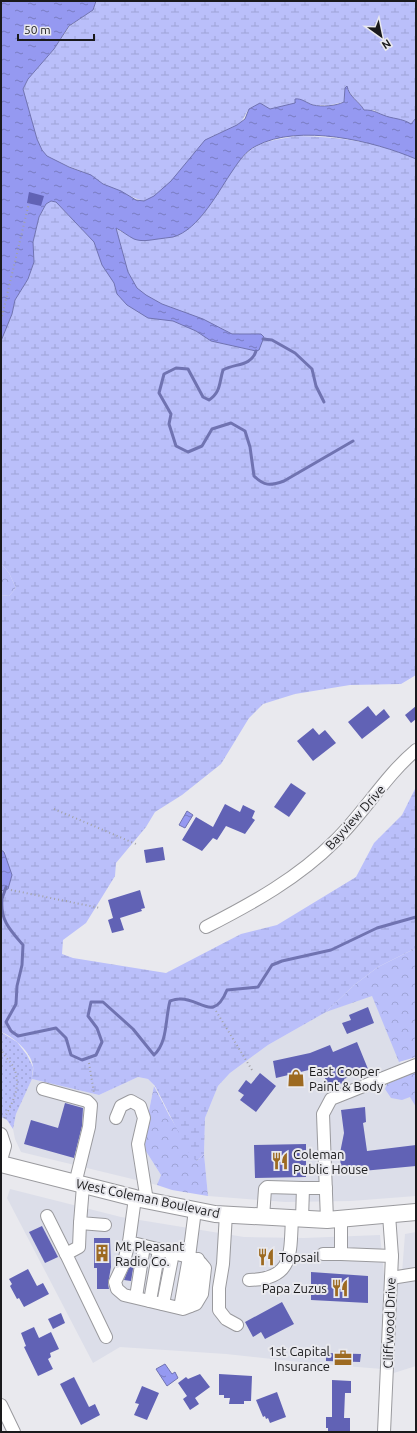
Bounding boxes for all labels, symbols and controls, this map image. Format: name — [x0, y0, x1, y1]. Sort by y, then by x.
scale bar — [18, 16, 94, 42]
north arrow — [361, 16, 401, 56]
text: 50 m — [24, 23, 51, 36]
text: N — [380, 37, 393, 52]
street label: Bayview Drive — [322, 782, 388, 852]
place label: East Cooper Paint & Body — [309, 1064, 383, 1093]
shop icon: East Cooper Paint & Body — [286, 1068, 306, 1088]
place label: Coleman Public House — [293, 1147, 368, 1176]
restaurant icon: Coleman Public House — [270, 1151, 290, 1171]
street label: West Coleman Boulevard — [75, 1176, 221, 1220]
place label: Mt Pleasant Radio Co. — [115, 1239, 184, 1268]
building icon: Mt Pleasant Radio Co. — [92, 1243, 112, 1263]
restaurant icon: Topsail — [256, 1247, 276, 1267]
place label: Topsail — [279, 1250, 320, 1264]
street label: Cliffwood Drive — [380, 1277, 398, 1369]
restaurant icon: Papa Zuzus — [330, 1278, 350, 1298]
place label: Papa Zuzus — [262, 1281, 327, 1295]
place label: 1st Capital Insurance — [268, 1344, 331, 1373]
office icon: 1st Capital Insurance — [333, 1348, 353, 1368]

